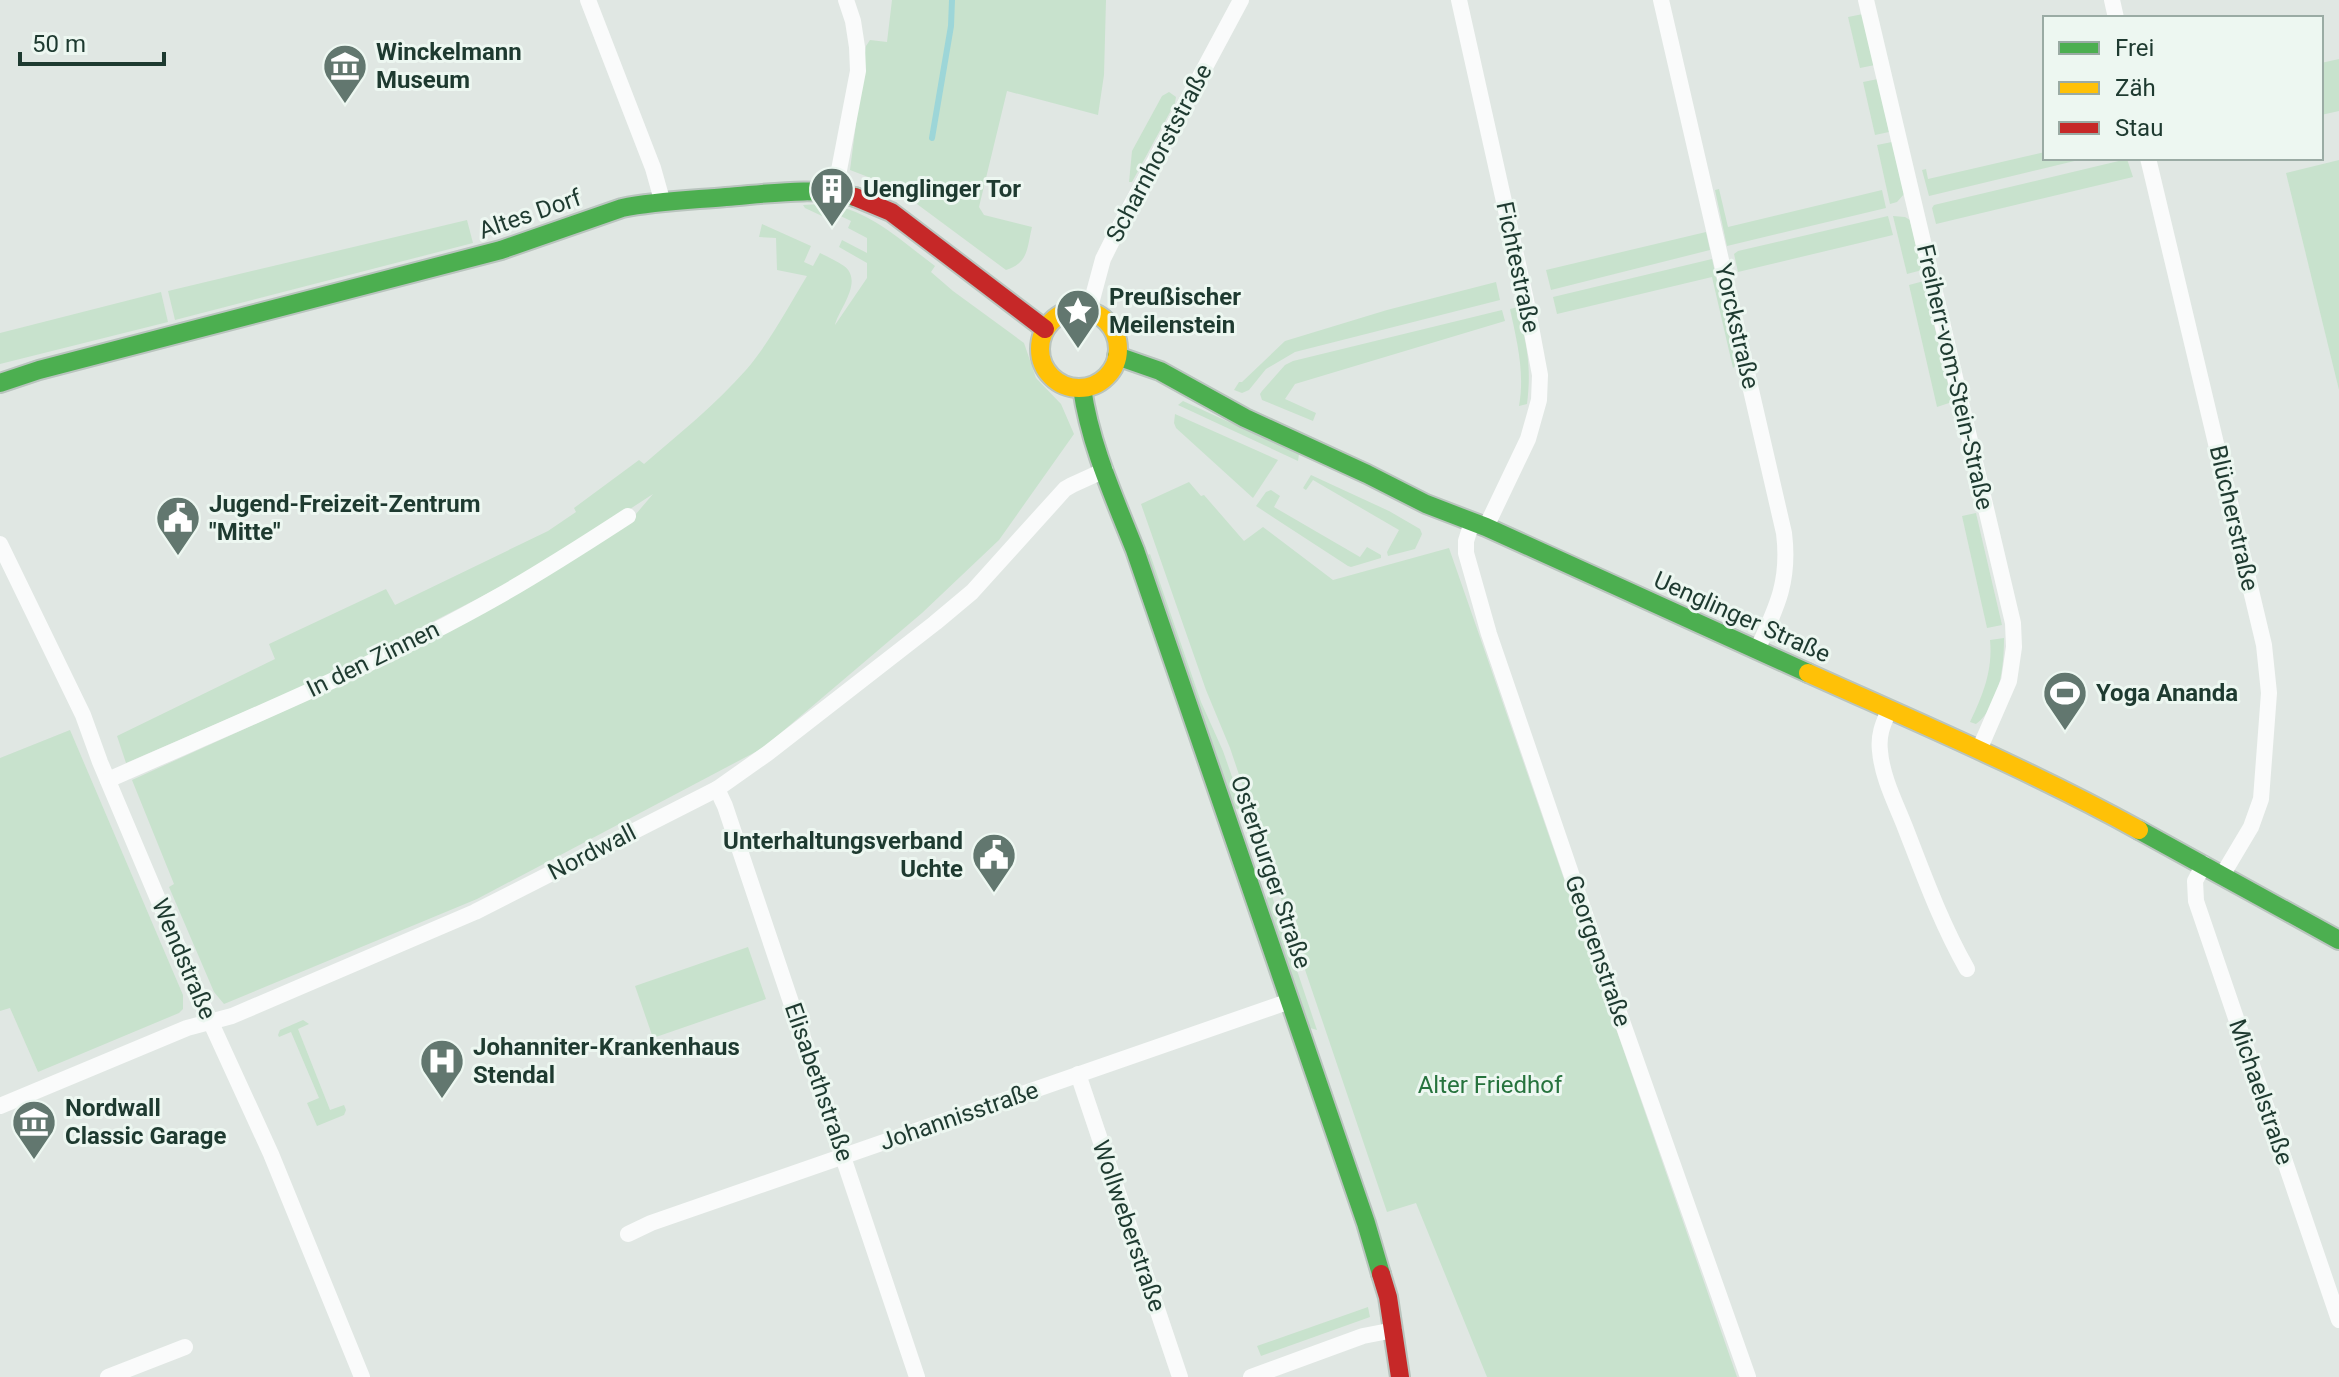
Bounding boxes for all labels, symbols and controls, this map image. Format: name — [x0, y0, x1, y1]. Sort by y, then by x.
scale bar — [20, 16, 164, 66]
legend — [2043, 16, 2323, 160]
text: 50 m — [32, 30, 86, 58]
text: Frei — [2115, 34, 2154, 62]
place label: Winckelmann Museum — [376, 38, 522, 94]
museum icon: Winckelmann Museum — [321, 42, 369, 105]
street label: Scharnhorststraße — [1100, 59, 1218, 247]
text: Zäh — [2115, 74, 2156, 102]
text: Stau — [2115, 114, 2163, 142]
building icon: Uenglinger Tor — [808, 165, 856, 228]
place label: Uenglinger Tor — [863, 175, 1021, 203]
street label: Altes Dorf — [475, 183, 586, 245]
street label: Fichtestraße — [1490, 199, 1546, 335]
street label: Freiherr-vom-Stein-Straße — [1911, 242, 1999, 512]
street label: Yorckstraße — [1709, 261, 1765, 391]
place label: Preußischer Meilenstein — [1109, 283, 1241, 339]
place icon: Preußischer Meilenstein — [1054, 287, 1102, 350]
street label: Blücherstraße — [2204, 442, 2264, 594]
place label: Jugend-Freizeit-Zentrum "Mitte" — [209, 490, 480, 546]
public building icon: Jugend-Freizeit-Zentrum "Mitte" — [154, 494, 202, 557]
street label: Uenglinger Straße — [1649, 566, 1835, 668]
street label: In den Zinnen — [302, 615, 444, 703]
sports icon: Yoga Ananda — [2041, 669, 2089, 732]
place label: Yoga Ananda — [2096, 679, 2238, 707]
street label: Osterburger Straße — [1225, 772, 1317, 972]
street label: Nordwall — [543, 818, 641, 886]
place label: Unterhaltungsverband Uchte — [723, 827, 963, 883]
public building icon: Unterhaltungsverband Uchte — [970, 831, 1018, 894]
street label: Georgenstraße — [1559, 872, 1637, 1030]
street label: Wendstraße — [146, 894, 222, 1024]
street label: Elisabethstraße — [779, 999, 859, 1165]
street label: Michaelstraße — [2223, 1016, 2299, 1168]
place label: Johanniter-Krankenhaus Stendal — [473, 1033, 740, 1089]
hospital icon: Johanniter-Krankenhaus Stendal — [418, 1037, 466, 1100]
park label: Alter Friedhof — [1418, 1071, 1563, 1099]
street label: Johannisstraße — [876, 1076, 1042, 1156]
place label: Nordwall Classic Garage — [65, 1094, 227, 1150]
museum icon: Nordwall Classic Garage — [10, 1098, 58, 1161]
street label: Wollweberstraße — [1087, 1137, 1171, 1315]

